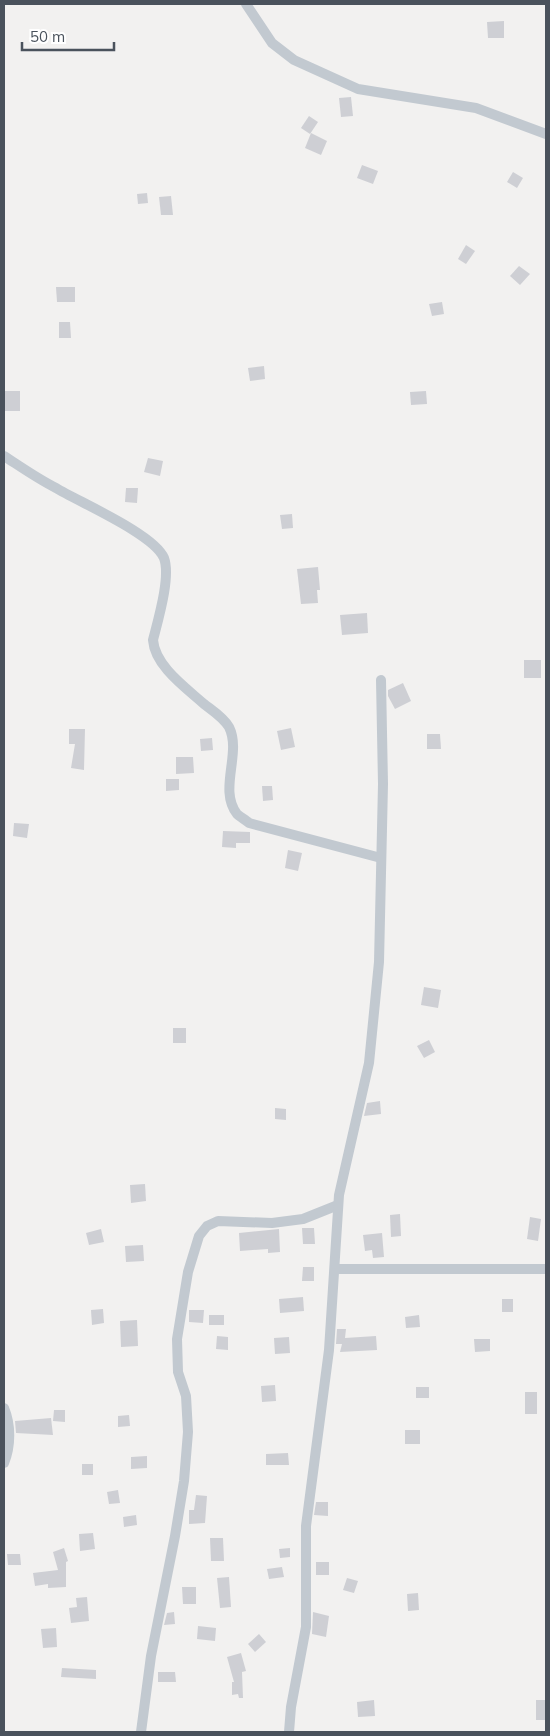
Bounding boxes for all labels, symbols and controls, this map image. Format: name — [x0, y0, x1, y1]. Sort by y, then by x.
scale bar — [22, 20, 115, 52]
text: 50 m — [30, 27, 65, 46]

